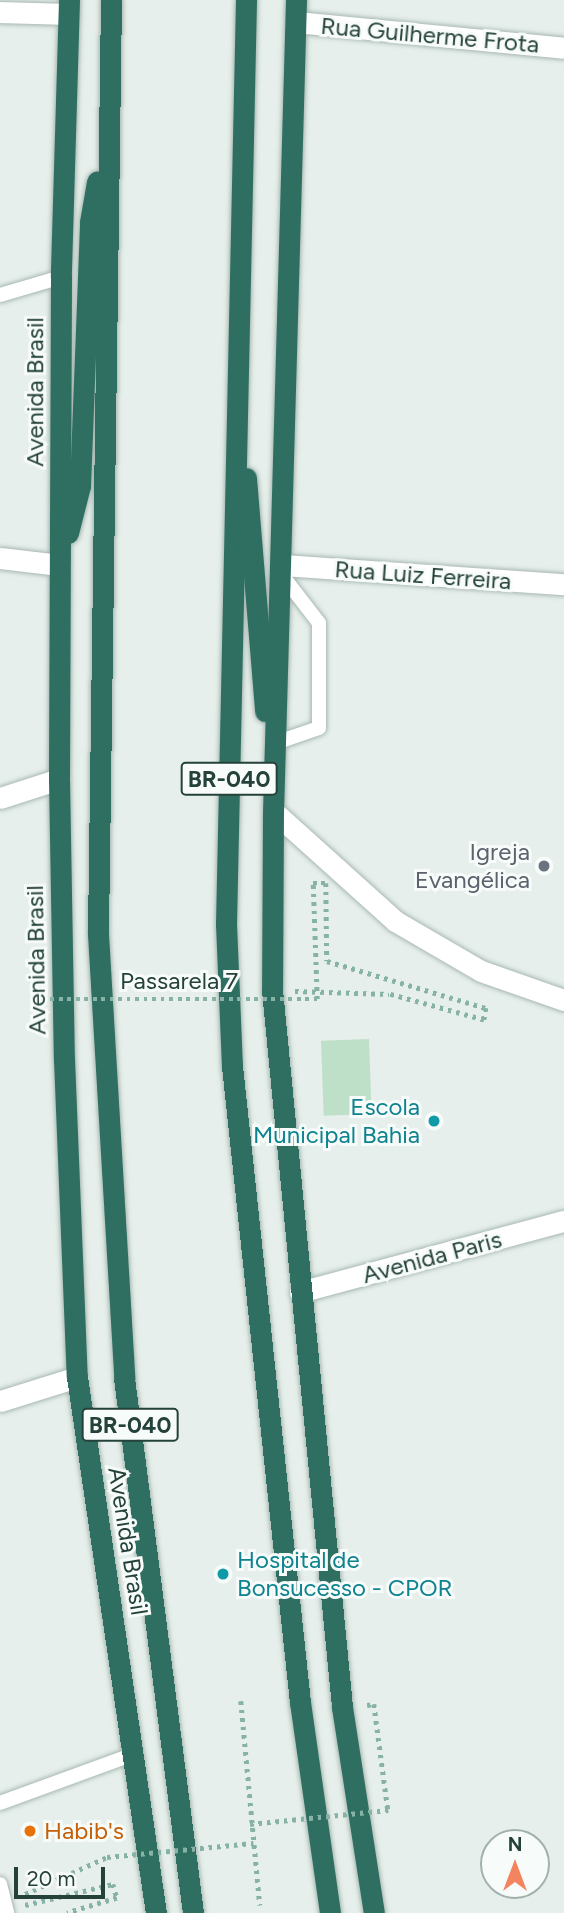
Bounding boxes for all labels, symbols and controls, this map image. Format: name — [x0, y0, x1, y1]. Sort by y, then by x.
street label: Rua Guilherme Frota — [320, 11, 540, 59]
street label: Avenida Brasil — [21, 317, 49, 467]
street label: Rua Luiz Ferreira — [334, 554, 512, 596]
road number: BR-040 — [180, 760, 278, 799]
place label: Igreja Evangélica — [415, 838, 530, 894]
marker: Igreja Evangélica — [536, 858, 552, 874]
street label: Avenida Brasil — [20, 885, 52, 1035]
street label: Passarela 7 — [120, 967, 238, 995]
place label: Escola Municipal Bahia — [253, 1093, 420, 1149]
marker: Escola Municipal Bahia — [426, 1113, 442, 1129]
street label: Avenida Paris — [359, 1225, 505, 1289]
road number: BR-040 — [81, 1406, 179, 1444]
street label: Avenida Brasil — [102, 1465, 154, 1617]
place label: Hospital de Bonsucesso - CPOR — [237, 1546, 453, 1602]
marker: Hospital de Bonsucesso - CPOR — [215, 1566, 231, 1582]
place label: Habib's — [44, 1817, 124, 1845]
marker: Habib's — [22, 1823, 38, 1839]
north arrow — [480, 1829, 550, 1899]
text: N — [508, 1833, 522, 1856]
scale bar — [18, 1854, 108, 1898]
text: 20 m — [27, 1866, 75, 1891]

